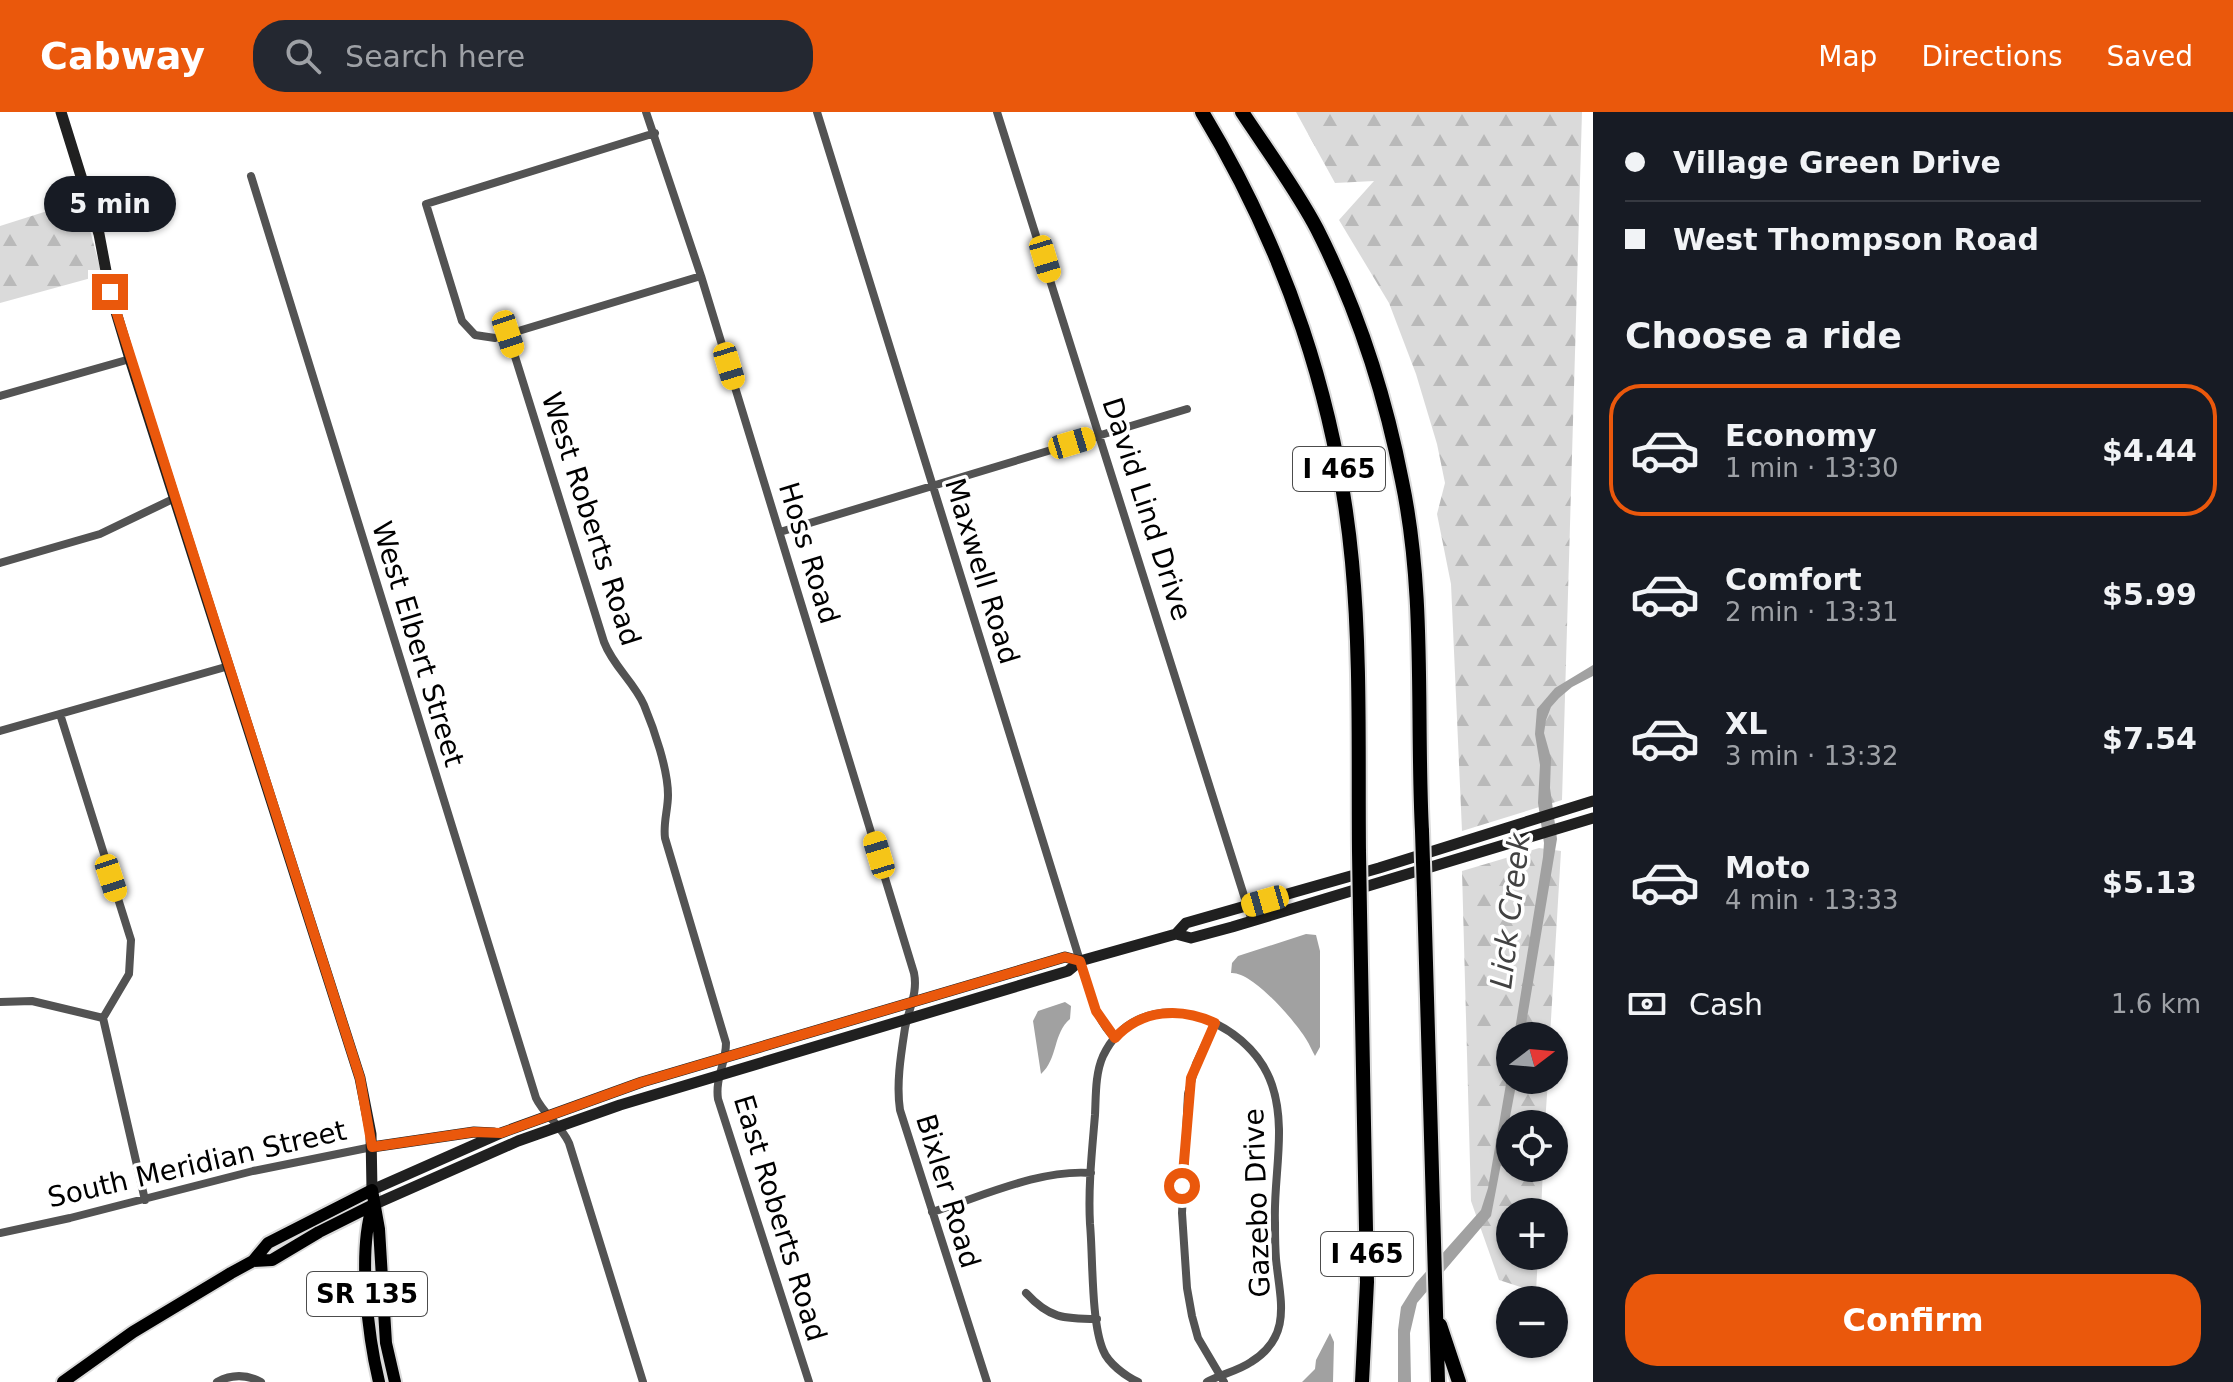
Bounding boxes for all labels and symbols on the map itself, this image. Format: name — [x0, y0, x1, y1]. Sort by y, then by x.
callout: 5 min — [44, 176, 176, 232]
car — [1027, 233, 1063, 285]
route end — [92, 274, 128, 310]
car — [489, 307, 527, 361]
car — [711, 340, 747, 392]
street label: West Roberts Road — [534, 388, 648, 650]
street label: David Lind Drive — [1095, 393, 1199, 625]
car — [1046, 425, 1098, 461]
road number: I 465 — [1293, 447, 1385, 491]
street label: Maxwell Road — [938, 474, 1026, 668]
street label: Hoss Road — [772, 478, 846, 628]
street label: West Elbert Street — [365, 517, 471, 771]
car — [861, 829, 897, 881]
water label: Lick Creek — [1483, 830, 1537, 991]
car — [92, 851, 130, 905]
car — [1239, 883, 1291, 919]
north arrow — [1496, 1022, 1568, 1094]
street label: East Roberts Road — [727, 1091, 833, 1345]
street label: Gazebo Drive — [1237, 1108, 1277, 1298]
street label: Bixler Road — [909, 1110, 987, 1272]
street label: South Meridian Street — [45, 1114, 350, 1214]
route start — [1164, 1168, 1200, 1204]
road number: I 465 — [1321, 1232, 1413, 1276]
road number: SR 135 — [307, 1272, 427, 1316]

